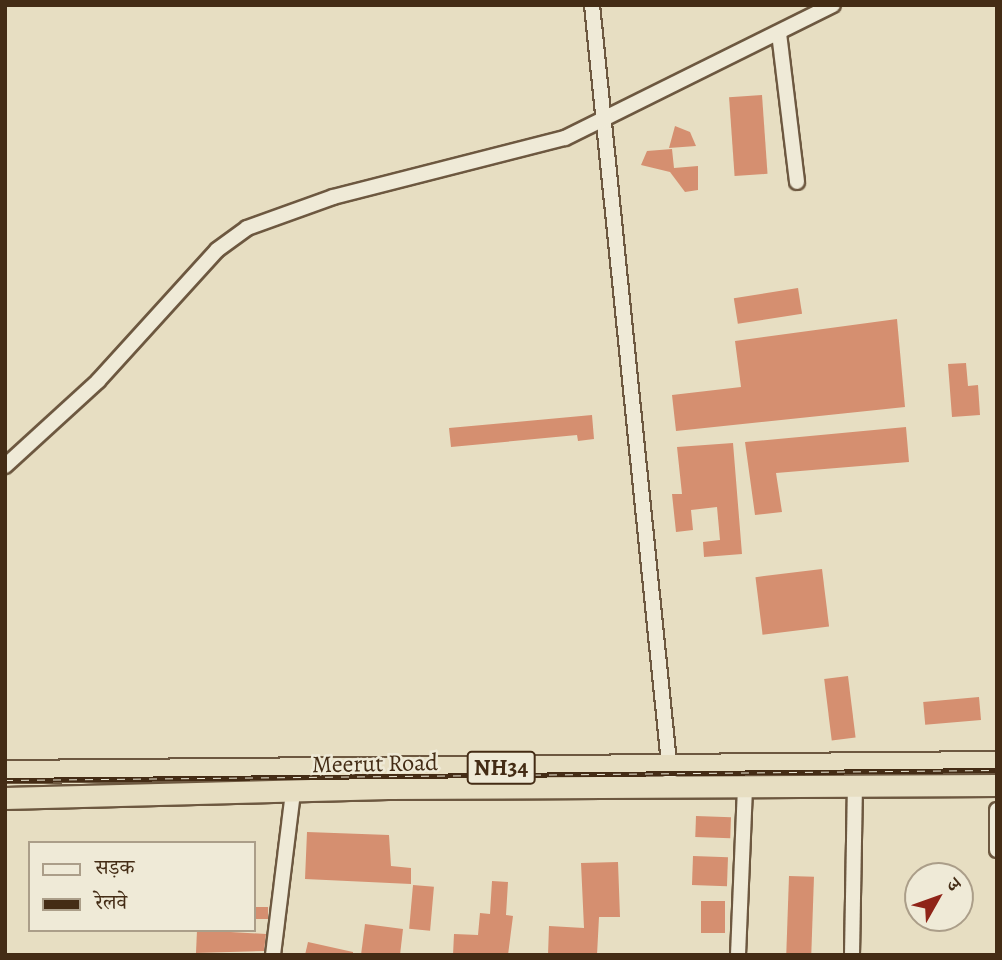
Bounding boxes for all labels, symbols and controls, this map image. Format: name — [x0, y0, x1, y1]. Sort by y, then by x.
road number: NH34 — [466, 748, 536, 788]
street label: Meerut Road — [312, 749, 438, 779]
legend — [28, 841, 256, 932]
text: सड़क — [95, 853, 134, 881]
north arrow — [904, 862, 974, 932]
text: उ — [940, 873, 967, 897]
text: रेलवे — [95, 888, 127, 916]

